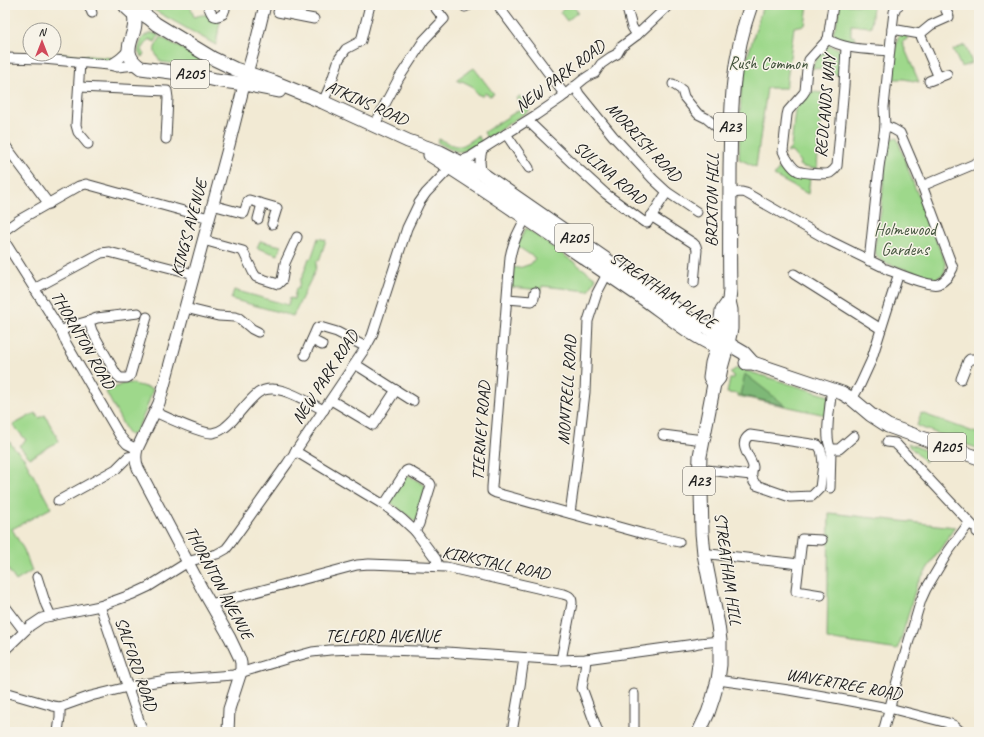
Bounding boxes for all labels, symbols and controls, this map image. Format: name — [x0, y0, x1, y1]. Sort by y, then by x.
north arrow — [22, 22, 62, 62]
text: N — [39, 25, 48, 39]
street label: NEW PARK ROAD — [511, 34, 611, 117]
street label: REDLANDS WAY — [810, 51, 840, 158]
park label: Rush Common — [728, 53, 808, 74]
road number: A205 — [171, 60, 209, 88]
street label: ATKINS ROAD — [323, 76, 413, 131]
street label: MORRISH ROAD — [602, 98, 688, 188]
road number: A23 — [714, 113, 746, 141]
street label: SULINA ROAD — [569, 137, 651, 210]
street label: BRIXTON HILL — [701, 152, 723, 247]
street label: KING'S AVENUE — [166, 175, 213, 279]
park label: Holmewood Gardens — [874, 219, 938, 260]
road number: A205 — [555, 224, 593, 252]
street label: STREATHAM PLACE — [606, 247, 722, 335]
street label: THORNTON ROAD — [46, 287, 120, 394]
street label: NEW PARK ROAD — [287, 324, 364, 428]
street label: MONTRELL ROAD — [553, 334, 581, 445]
street label: TIERNEY ROAD — [467, 379, 495, 481]
road number: A205 — [928, 433, 966, 461]
road number: A23 — [683, 467, 715, 495]
street label: STREATHAM HILL — [710, 511, 746, 627]
street label: THORNTON AVENUE — [180, 523, 259, 646]
street label: KIRKSTALL ROAD — [440, 541, 554, 585]
street label: SALFORD ROAD — [110, 615, 162, 716]
street label: TELFORD AVENUE — [326, 626, 443, 647]
street label: WAVERTREE ROAD — [785, 663, 906, 705]

